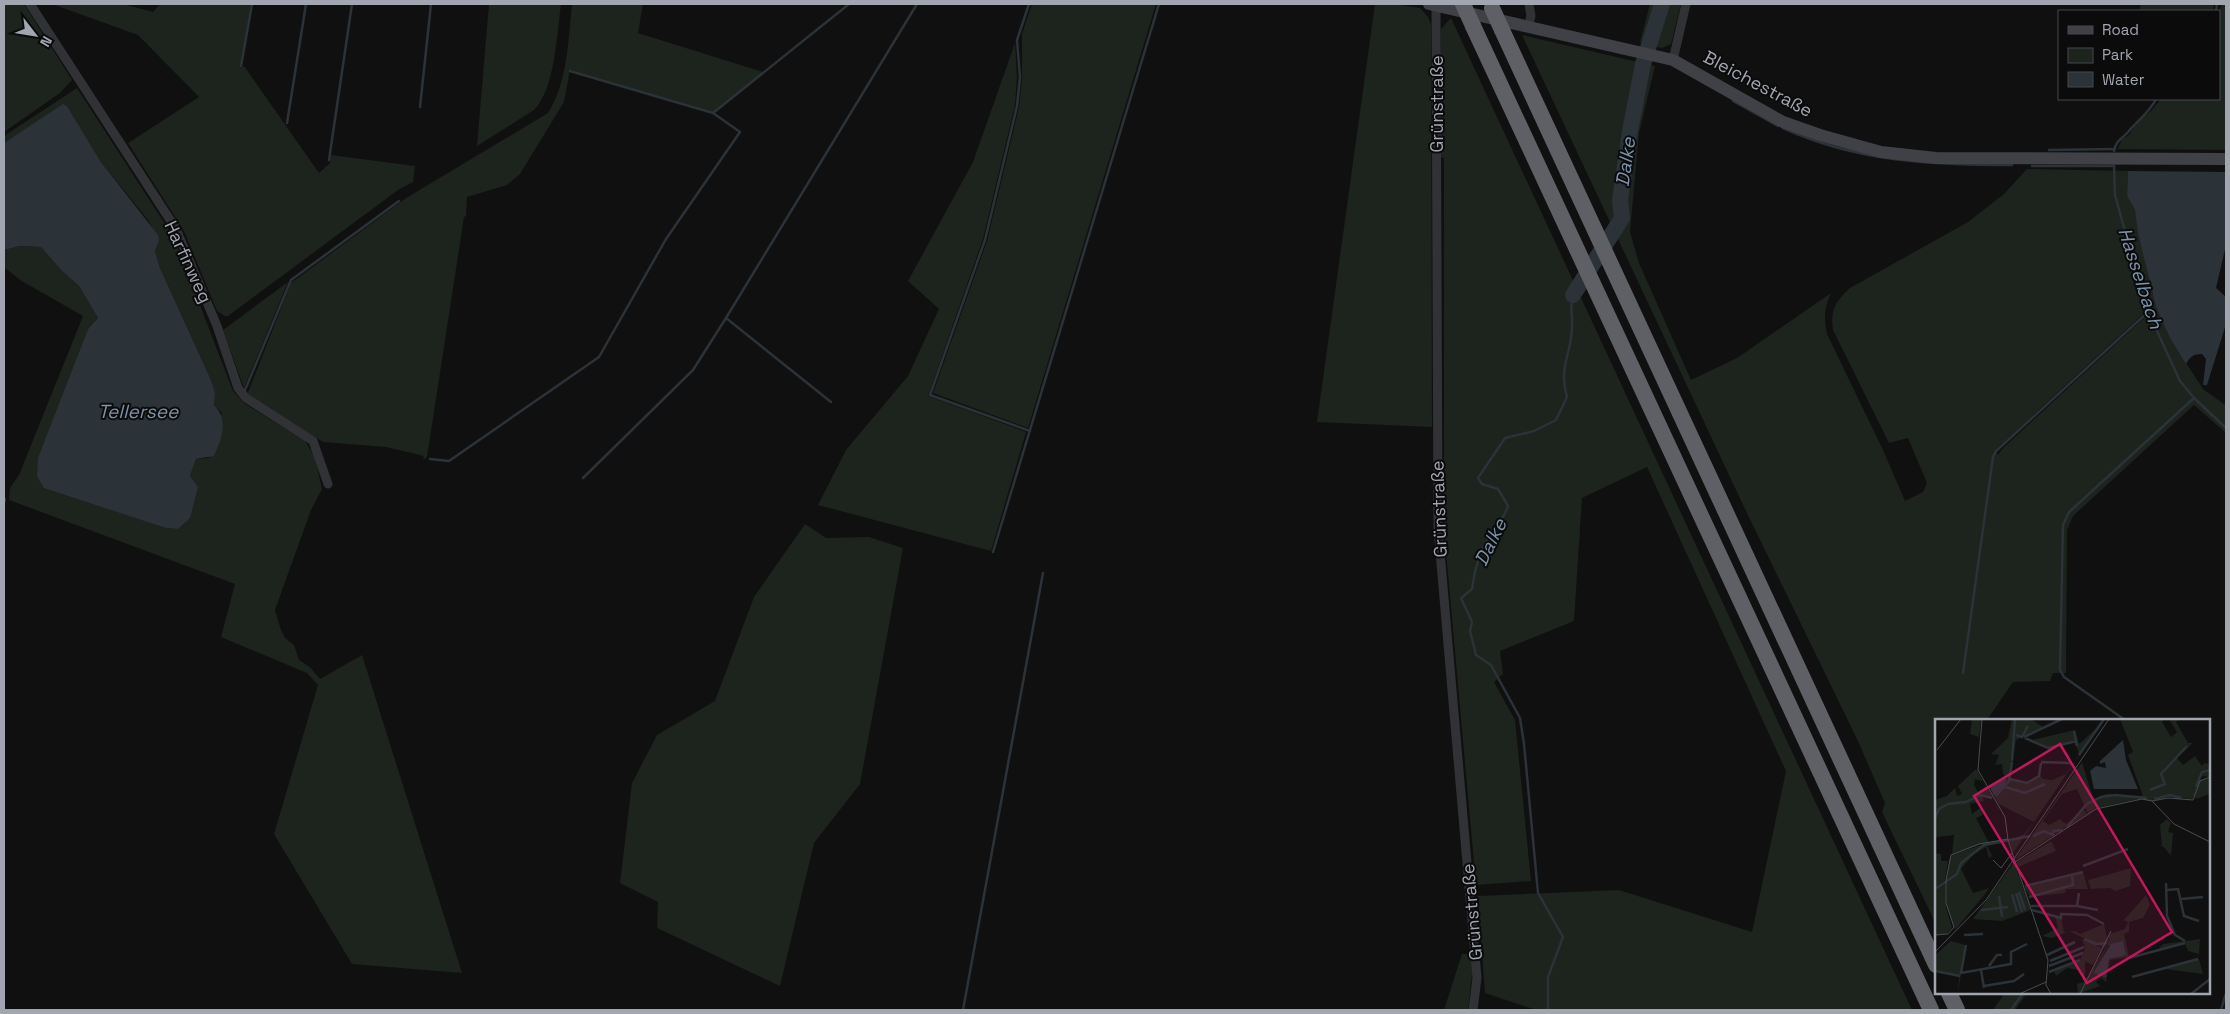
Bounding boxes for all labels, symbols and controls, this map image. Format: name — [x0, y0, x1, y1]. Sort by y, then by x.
north arrow — [10, 10, 60, 60]
legend — [2058, 10, 2220, 100]
text: Road — [2102, 20, 2139, 39]
text: N — [36, 33, 56, 50]
street label: Bleichestraße — [1700, 45, 1817, 122]
text: Park — [2102, 45, 2133, 64]
street label: Grünstraße — [1425, 55, 1448, 153]
text: Water — [2102, 70, 2145, 89]
water label: Dalke — [1610, 135, 1641, 188]
street label: Harfinweg — [159, 217, 218, 307]
water label: Hasselbach — [2112, 224, 2169, 332]
water label: Tellersee — [98, 399, 179, 424]
street label: Grünstraße — [1425, 460, 1452, 558]
water label: Dalke — [1468, 514, 1513, 570]
inset map — [1935, 719, 2210, 994]
street label: Grünstraße — [1456, 863, 1487, 961]

